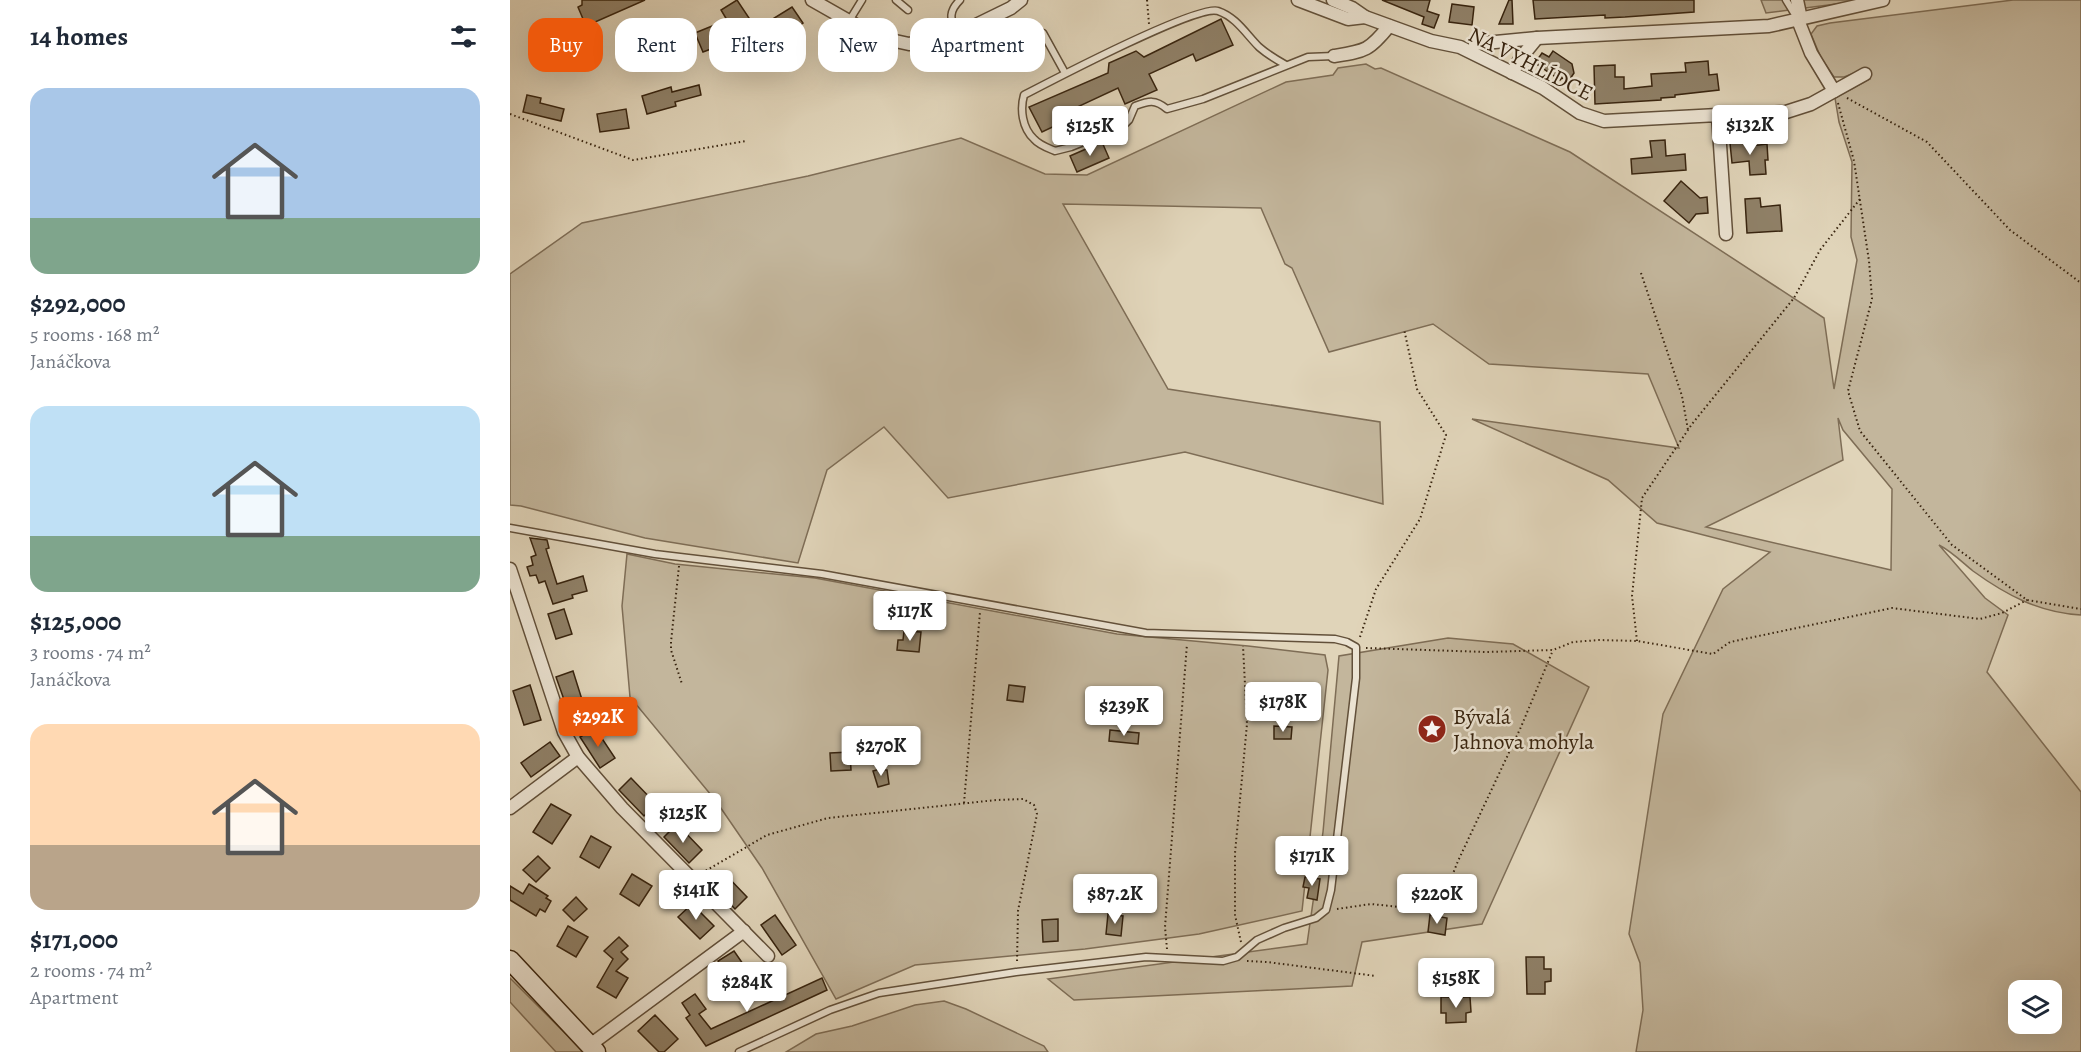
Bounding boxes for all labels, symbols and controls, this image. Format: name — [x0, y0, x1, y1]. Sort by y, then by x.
chip: Buy — [528, 18, 603, 72]
chip: Rent — [615, 18, 697, 72]
chip: Filters — [709, 18, 806, 72]
chip: New — [818, 18, 898, 72]
chip: Apartment — [910, 18, 1045, 72]
text: 14 homes — [30, 19, 128, 54]
icon: filters — [447, 20, 480, 53]
street label: NA VYHLÍDCE — [1463, 20, 1598, 108]
pin: $132K — [1708, 105, 1792, 156]
pin: $125K — [1048, 106, 1132, 157]
text: $132K — [1726, 111, 1774, 138]
text: $125K — [1066, 112, 1114, 139]
icon: home — [201, 127, 309, 235]
text: $292,000 — [30, 286, 126, 321]
text: 5 rooms · 168 m² — [30, 321, 159, 348]
text: Janáčkova — [30, 348, 111, 375]
icon: home — [201, 445, 309, 553]
pin: $117K — [868, 591, 952, 642]
text: $117K — [887, 597, 933, 624]
text: $125,000 — [30, 604, 121, 639]
text: 3 rooms · 74 m² — [30, 639, 151, 666]
text: Janáčkova — [30, 666, 111, 693]
pin: $178K — [1241, 682, 1325, 733]
pin: $239K — [1082, 686, 1166, 737]
text: $178K — [1259, 688, 1307, 715]
text: $239K — [1099, 692, 1149, 719]
pin: $292K — [556, 697, 640, 748]
place label: Bývalá Jahnova mohyla — [1453, 702, 1595, 757]
text: $292K — [572, 703, 624, 730]
place icon: Bývalá Jahnova mohyla — [1416, 713, 1448, 745]
pin: $270K — [839, 726, 923, 777]
text: $270K — [856, 732, 906, 759]
icon: home — [201, 763, 309, 871]
pin: $125K — [641, 793, 725, 844]
text: $125K — [659, 799, 707, 826]
pin: $171K — [1270, 836, 1354, 887]
text: $171K — [1289, 842, 1335, 869]
pin: $141K — [654, 870, 738, 921]
pin: $87.2K — [1066, 874, 1164, 925]
pin: $220K — [1395, 874, 1479, 925]
text: $141K — [673, 876, 719, 903]
text: $87.2K — [1087, 880, 1143, 907]
text: $220K — [1411, 880, 1463, 907]
text: $171,000 — [30, 922, 118, 957]
text: 2 rooms · 74 m² — [30, 957, 152, 984]
pin: $158K — [1414, 958, 1498, 1009]
pin: $284K — [705, 962, 789, 1013]
text: $158K — [1432, 964, 1480, 991]
text: $284K — [721, 968, 773, 995]
map controls — [2008, 980, 2062, 1034]
button: layers — [2008, 980, 2062, 1034]
text: Apartment — [30, 984, 119, 1011]

